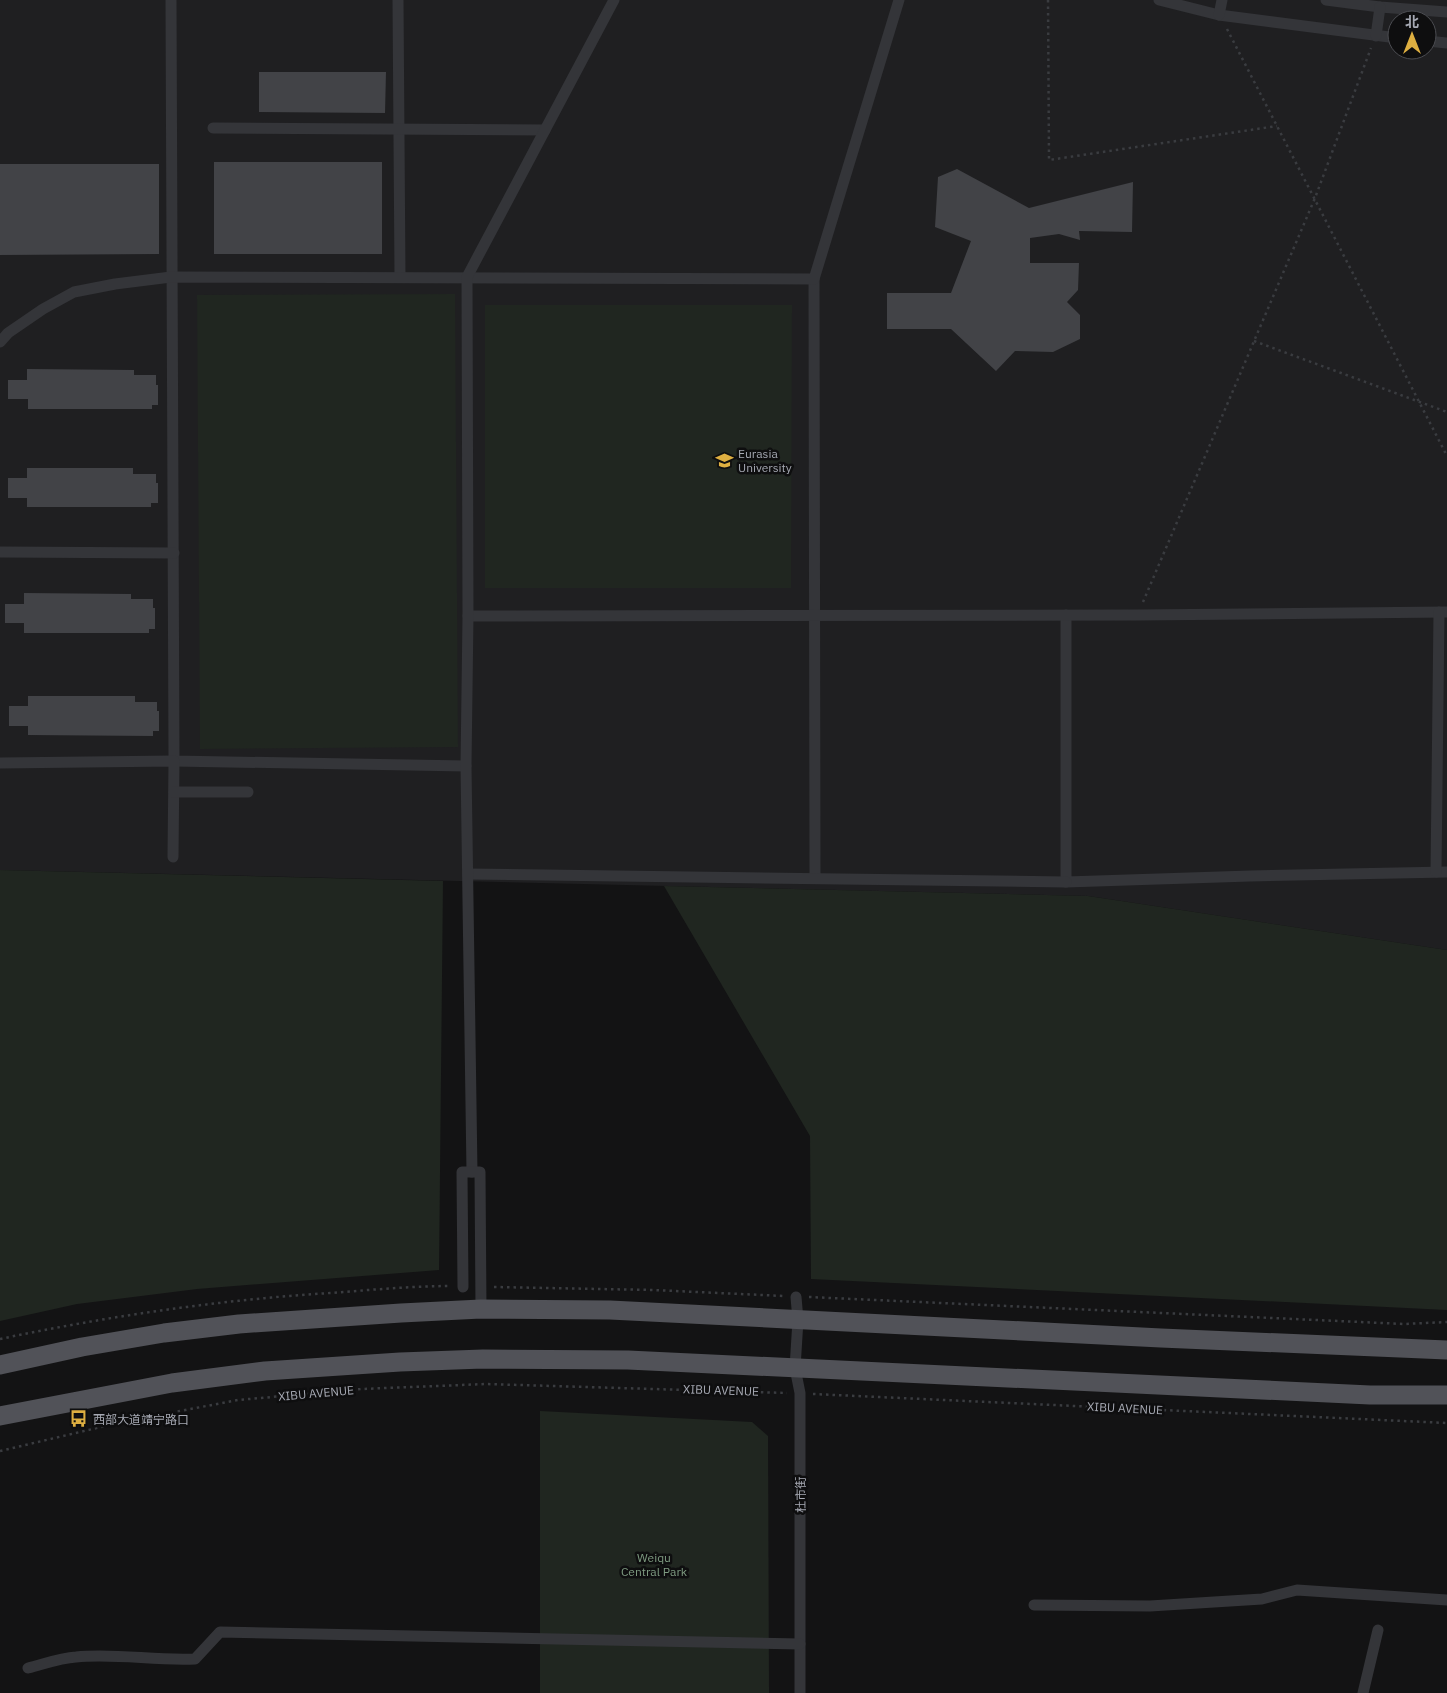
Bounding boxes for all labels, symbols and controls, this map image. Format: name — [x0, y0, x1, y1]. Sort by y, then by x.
north arrow — [1387, 10, 1437, 60]
text: 北 — [1405, 13, 1419, 31]
place label: Eurasia University — [738, 446, 792, 475]
school or university icon: Eurasia University — [714, 450, 734, 470]
street label: XIBU AVENUE — [683, 1381, 759, 1399]
street label: XIBU AVENUE — [277, 1382, 355, 1404]
street label: XIBU AVENUE — [1087, 1399, 1163, 1417]
bus stop icon: 西部大道靖宁路口 — [69, 1409, 89, 1429]
place label: 西部大道靖宁路口 — [93, 1412, 189, 1427]
street label: 杜市街 — [793, 1477, 808, 1513]
park label: Weiqu Central Park — [621, 1550, 688, 1579]

